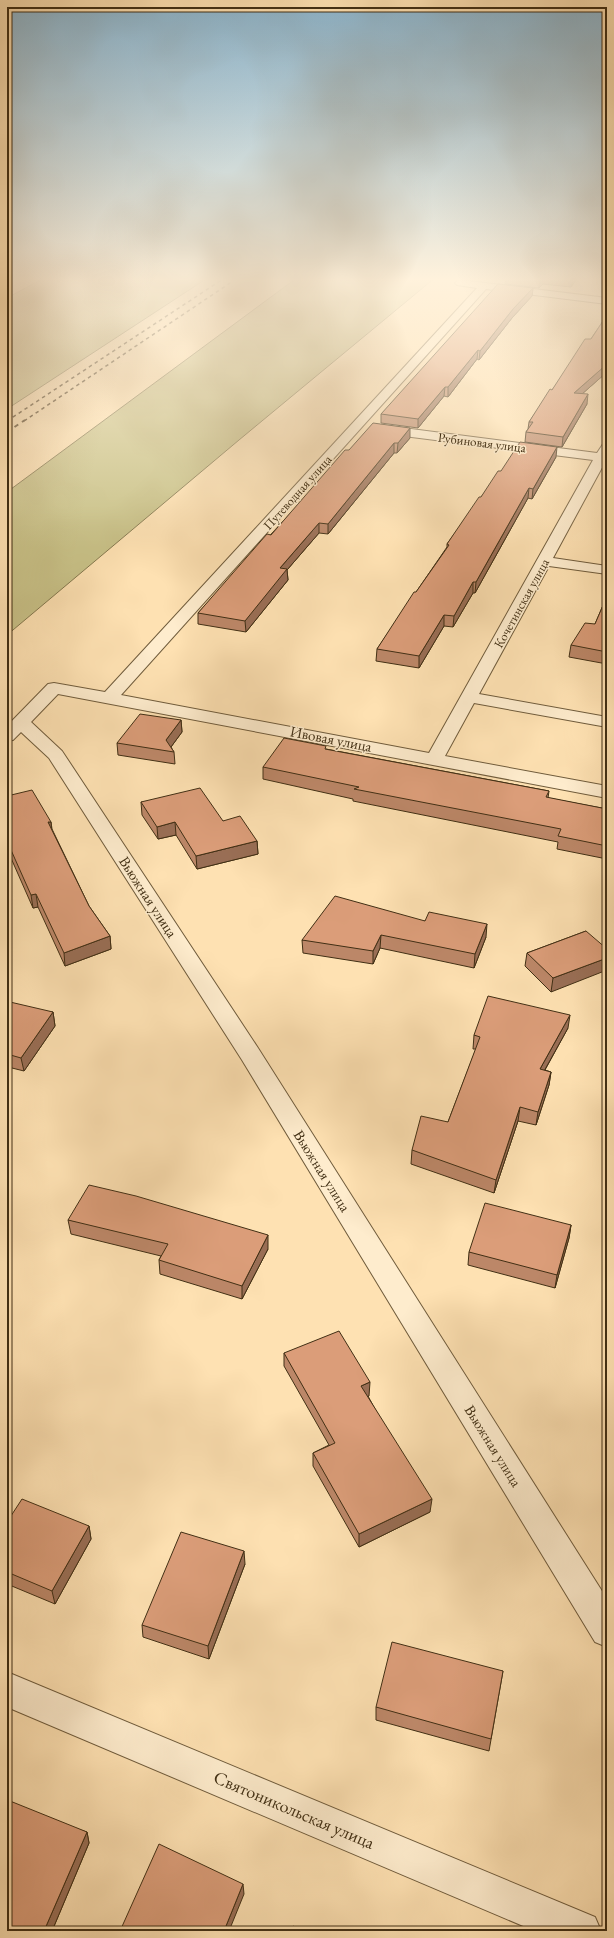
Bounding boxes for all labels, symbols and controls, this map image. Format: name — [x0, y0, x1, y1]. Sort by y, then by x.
street label: Рубиновая улица — [437, 429, 528, 456]
street label: Путеводная улица — [259, 451, 336, 533]
street label: Кочетинская улица — [490, 555, 553, 651]
street label: Ивовая улица — [289, 721, 374, 756]
street label: Вьюжная улица — [115, 852, 182, 941]
street label: Вьюжная улица — [290, 1126, 355, 1215]
street label: Вьюжная улица — [461, 1401, 526, 1490]
street label: Святоникольская улица — [210, 1765, 379, 1854]

